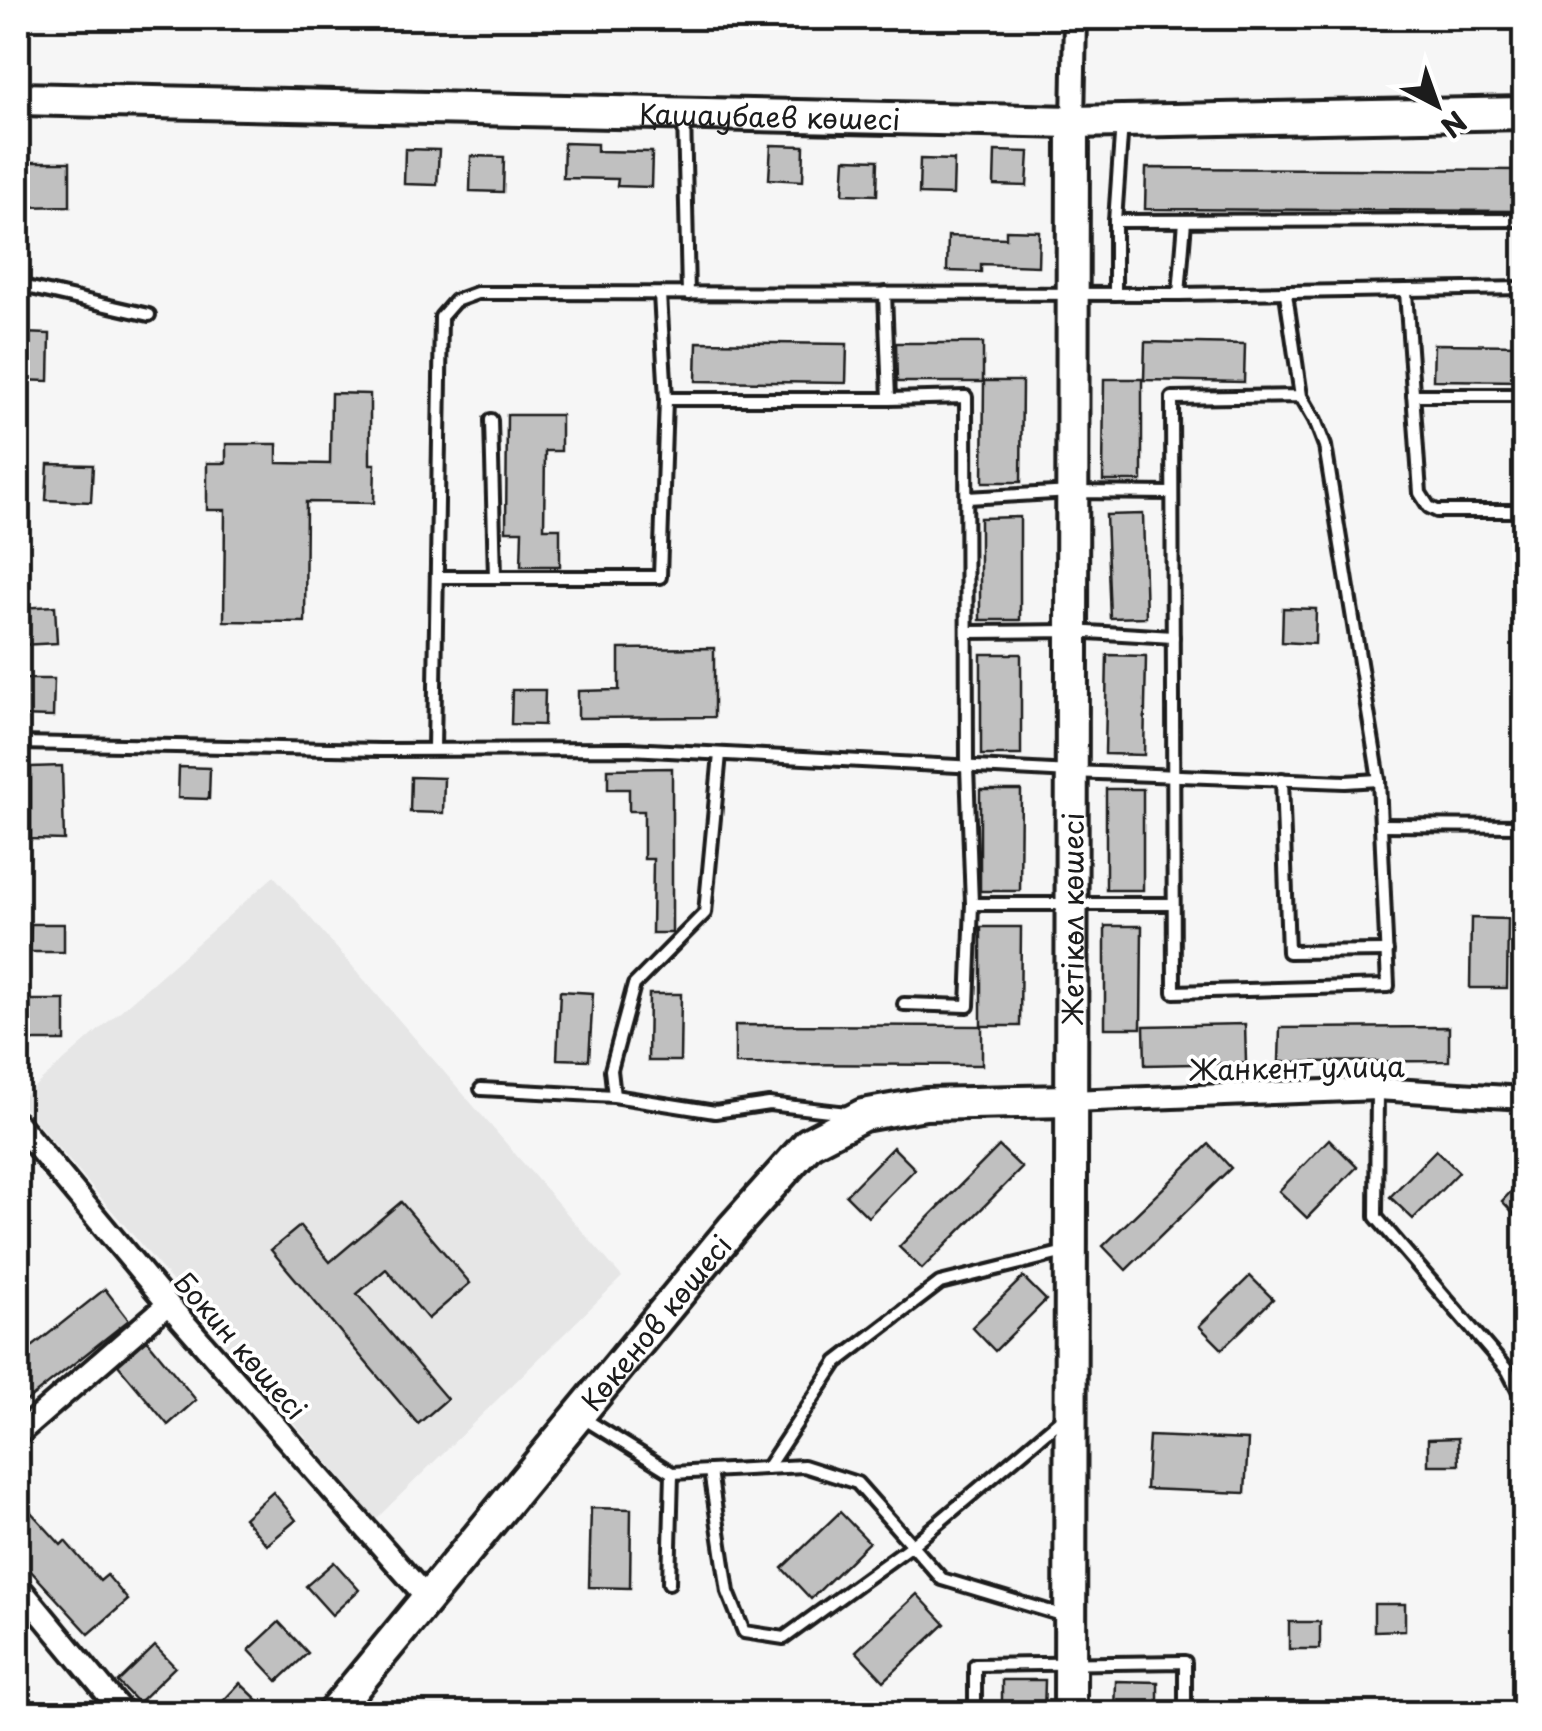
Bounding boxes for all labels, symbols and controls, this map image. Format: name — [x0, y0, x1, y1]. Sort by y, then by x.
north arrow — [1387, 55, 1487, 155]
street label: Қашаубаев көшесі — [639, 91, 901, 140]
text: N — [1432, 101, 1477, 149]
street label: Жетікөл көшесі — [1050, 812, 1093, 1026]
street label: Жанкент улица — [1188, 1044, 1405, 1090]
street label: Көкенов көшесі — [570, 1225, 741, 1420]
street label: Бокин көшесі — [164, 1261, 318, 1429]

